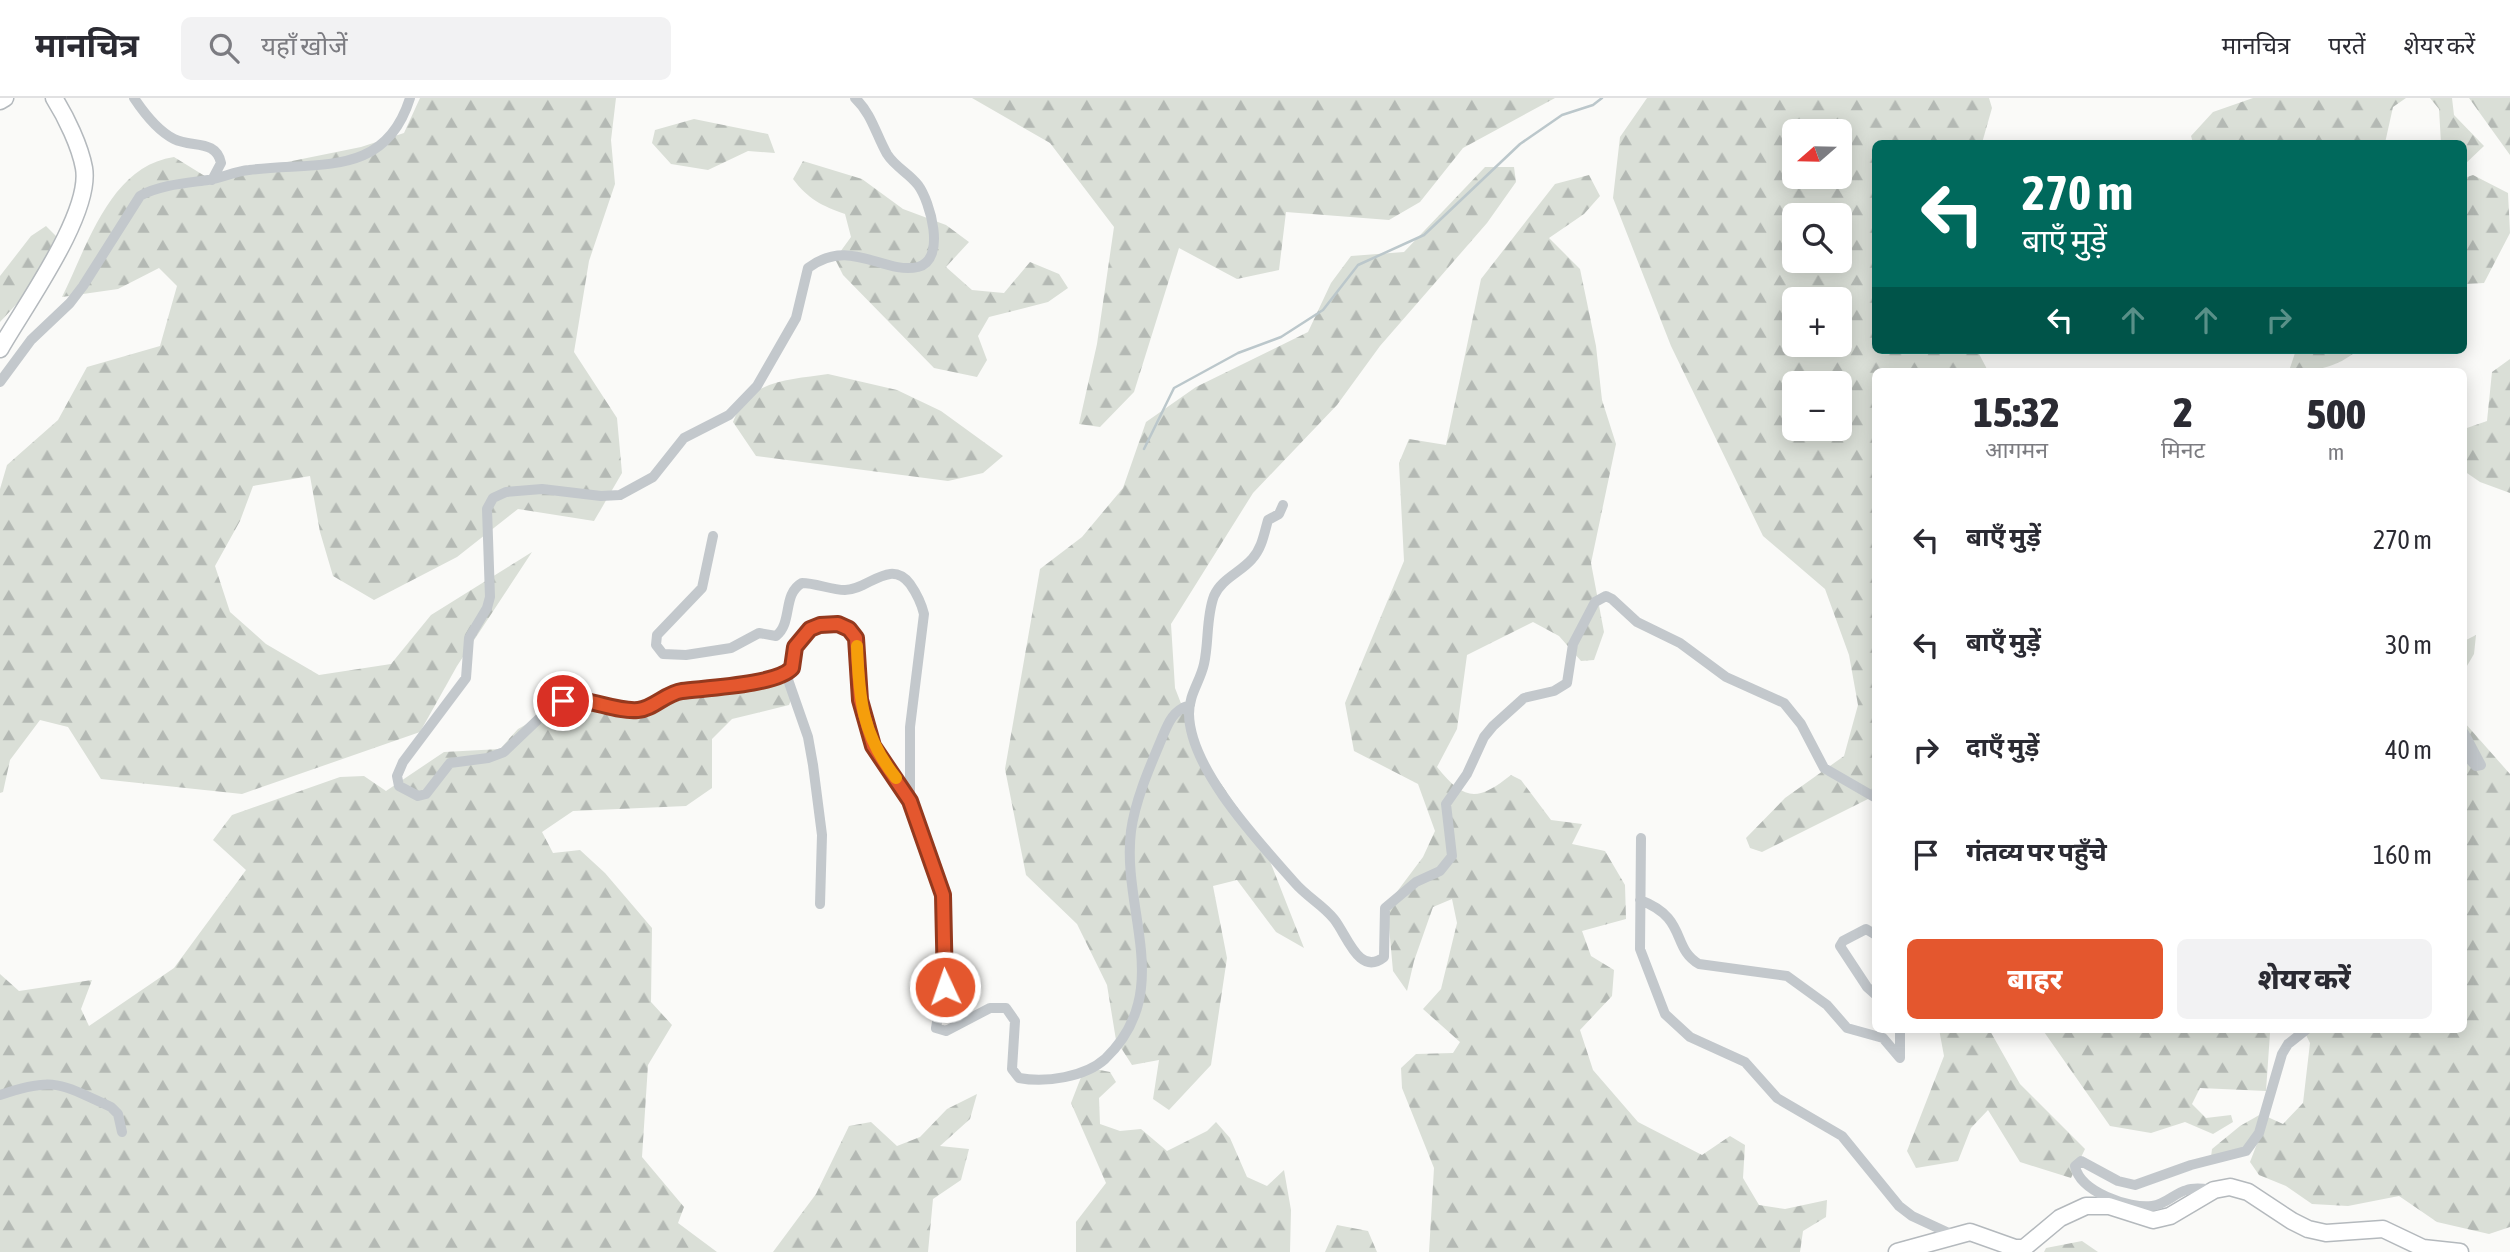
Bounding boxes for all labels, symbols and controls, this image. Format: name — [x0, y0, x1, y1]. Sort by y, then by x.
search box — [181, 17, 671, 80]
text: मानचित्र — [35, 26, 139, 64]
icon: search — [205, 29, 243, 67]
text: यहाँ खोजें — [261, 31, 348, 61]
text: मानचित्र — [2222, 32, 2290, 59]
text: परतें — [2328, 32, 2365, 59]
text: शेयर करें — [2403, 32, 2475, 59]
north arrow — [1782, 119, 1852, 189]
map controls — [1782, 119, 1852, 441]
text: 270 m — [2022, 164, 2133, 220]
icon: left — [1907, 168, 1998, 259]
button: search — [1782, 203, 1852, 273]
text: बाएँ मुड़ें — [2022, 222, 2107, 259]
button: + — [1782, 287, 1852, 357]
icon: left — [2041, 301, 2079, 339]
icon: ahead — [2114, 301, 2152, 339]
icon: ahead — [2187, 301, 2225, 339]
icon: right — [2260, 301, 2298, 339]
button: − — [1782, 371, 1852, 441]
text: 15:32 — [1973, 388, 2060, 436]
text: 2 — [2173, 388, 2193, 436]
text: 500 — [2306, 390, 2366, 438]
text: आगमन — [1985, 437, 2048, 463]
text: मिनट — [2161, 437, 2205, 463]
text: m — [2328, 439, 2344, 465]
icon: left — [1907, 521, 1945, 559]
text: बाएँ मुड़ें — [1966, 522, 2041, 552]
text: 270 m — [2373, 525, 2432, 555]
icon: left — [1907, 626, 1945, 664]
text: बाएँ मुड़ें — [1966, 627, 2041, 657]
text: 30 m — [2385, 630, 2432, 660]
pin — [533, 671, 593, 731]
icon: arrive — [544, 682, 582, 720]
icon: right — [1907, 731, 1945, 769]
text: दाएँ मुड़ें — [1966, 732, 2039, 762]
text: 40 m — [2385, 735, 2432, 765]
icon: arrive — [1907, 836, 1945, 874]
text: गंतव्य पर पहुँचे — [1966, 837, 2107, 867]
text: 160 m — [2373, 840, 2432, 870]
button: बाहर — [1907, 939, 2163, 1019]
button: शेयर करें — [2177, 939, 2432, 1019]
position arrow — [908, 950, 982, 1024]

